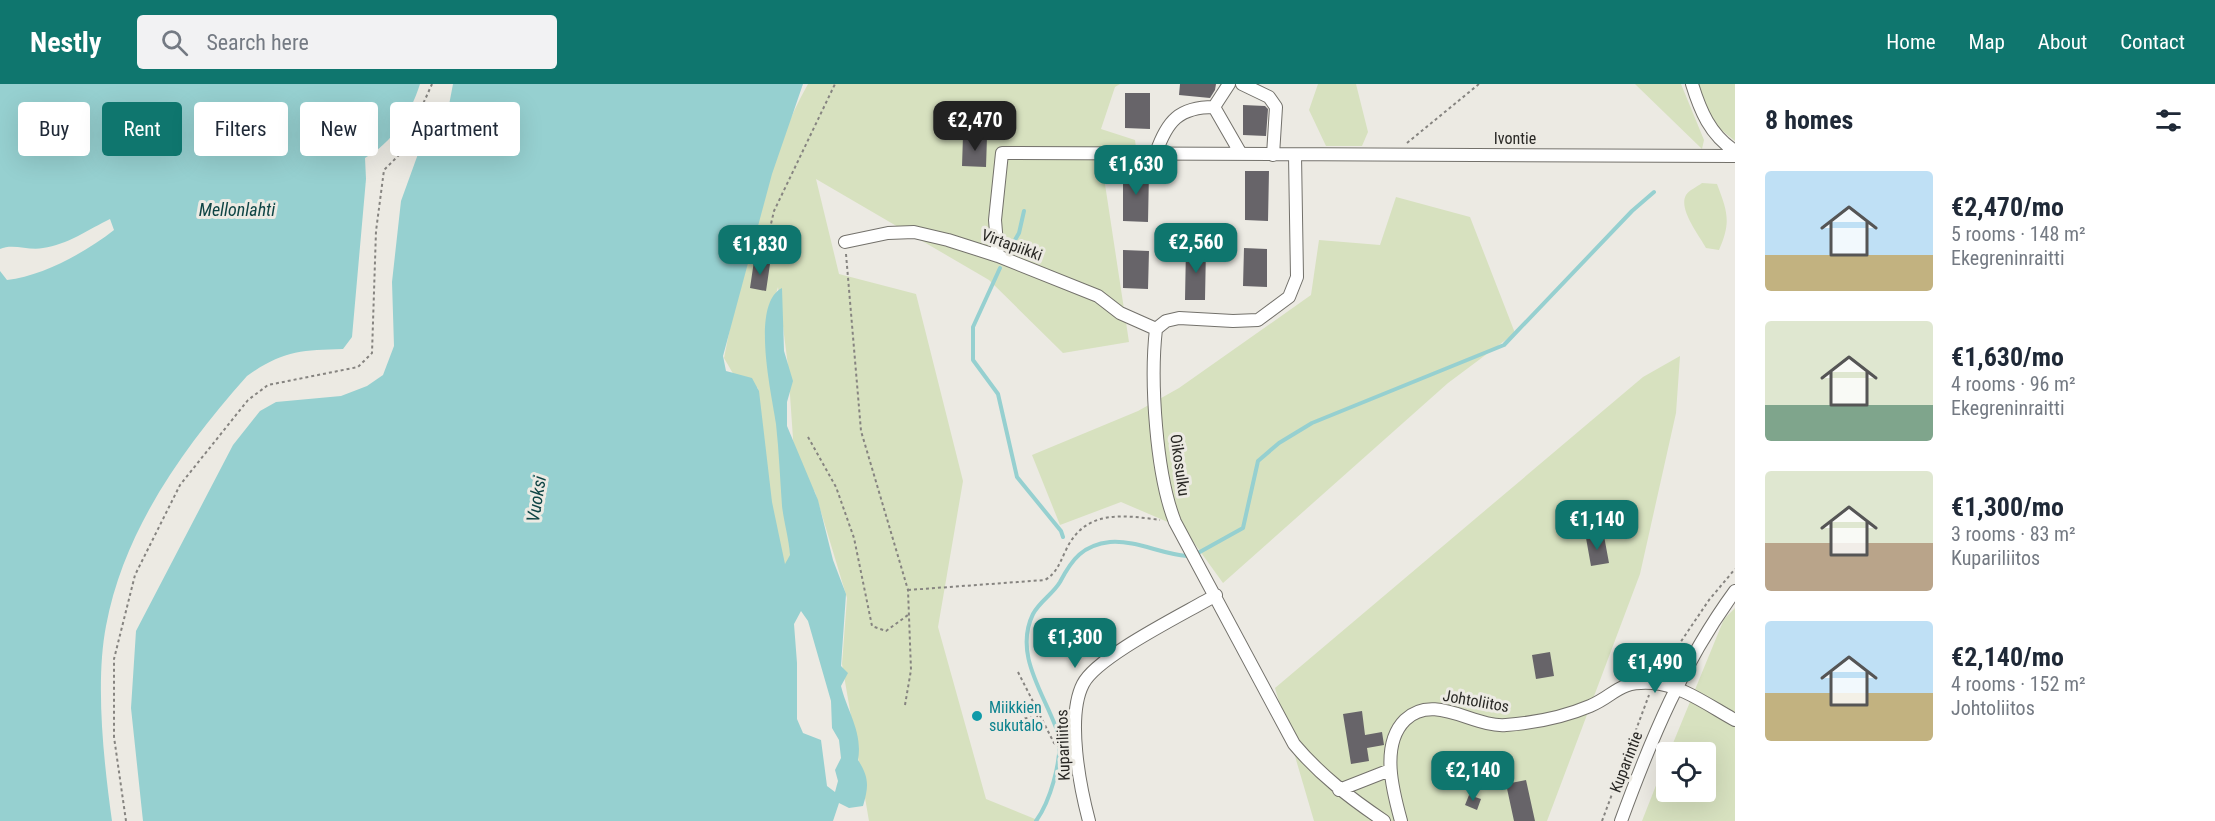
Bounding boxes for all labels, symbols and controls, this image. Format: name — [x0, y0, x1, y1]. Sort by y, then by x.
search box — [137, 15, 557, 69]
text: Nestly — [30, 26, 101, 59]
icon: search — [158, 26, 191, 59]
text: Search here — [206, 30, 309, 55]
text: Home — [1886, 30, 1936, 54]
text: Map — [1969, 30, 2005, 54]
text: About — [2038, 30, 2087, 54]
text: Contact — [2120, 30, 2185, 54]
pin: €2,470 — [926, 101, 1024, 152]
chip: Buy — [18, 102, 90, 156]
chip: Rent — [102, 102, 182, 156]
chip: Filters — [194, 102, 288, 156]
chip: New — [300, 102, 378, 156]
chip: Apartment — [390, 102, 520, 156]
icon: filters — [2152, 104, 2185, 137]
text: 8 homes — [1765, 105, 1853, 135]
text: €2,470 — [947, 108, 1003, 132]
street label: Ivontie — [1494, 129, 1536, 148]
pin: €1,630 — [1087, 145, 1185, 196]
text: €1,630 — [1108, 152, 1164, 176]
text: €2,470/mo — [1951, 192, 2064, 222]
icon: home — [1813, 195, 1885, 267]
water label: Mellonlahti — [199, 199, 276, 220]
text: 5 rooms · 148 m² — [1951, 222, 2086, 246]
pin: €2,560 — [1147, 223, 1245, 274]
pin: €1,830 — [711, 225, 809, 276]
street label: Virtapiikki — [979, 225, 1045, 265]
text: €2,560 — [1168, 230, 1224, 254]
text: €1,830 — [732, 232, 788, 256]
text: Ekegreninraitti — [1951, 246, 2065, 270]
text: €1,630/mo — [1951, 342, 2064, 372]
icon: home — [1813, 345, 1885, 417]
text: 4 rooms · 96 m² — [1951, 372, 2076, 396]
text: Ekegreninraitti — [1951, 396, 2065, 420]
street label: Oikosulku — [1166, 433, 1194, 497]
water label: Vuoksi — [522, 473, 550, 524]
text: €1,300/mo — [1951, 492, 2064, 522]
icon: home — [1813, 495, 1885, 567]
pin: €1,140 — [1548, 500, 1646, 551]
text: €1,140 — [1569, 507, 1625, 531]
text: 3 rooms · 83 m² — [1951, 522, 2076, 546]
text: Kupariliitos — [1951, 546, 2040, 570]
pin: €1,300 — [1026, 618, 1124, 669]
text: €1,300 — [1047, 625, 1103, 649]
text: €2,140/mo — [1951, 642, 2064, 672]
pin: €1,490 — [1606, 643, 1704, 694]
icon: home — [1813, 645, 1885, 717]
text: €1,490 — [1627, 650, 1683, 674]
text: 4 rooms · 152 m² — [1951, 672, 2086, 696]
street label: Johtoliitos — [1441, 686, 1511, 716]
text: Johtoliitos — [1951, 696, 2035, 720]
place label: Miikkien sukutalo — [989, 698, 1043, 735]
marker: Miikkien sukutalo — [970, 709, 984, 723]
street label: Kupariliitos — [1052, 709, 1074, 781]
street label: Kuparintie — [1606, 729, 1646, 795]
map controls — [1656, 742, 1716, 802]
button: locate — [1656, 742, 1716, 802]
pin: €2,140 — [1424, 751, 1522, 802]
text: €2,140 — [1445, 758, 1501, 782]

